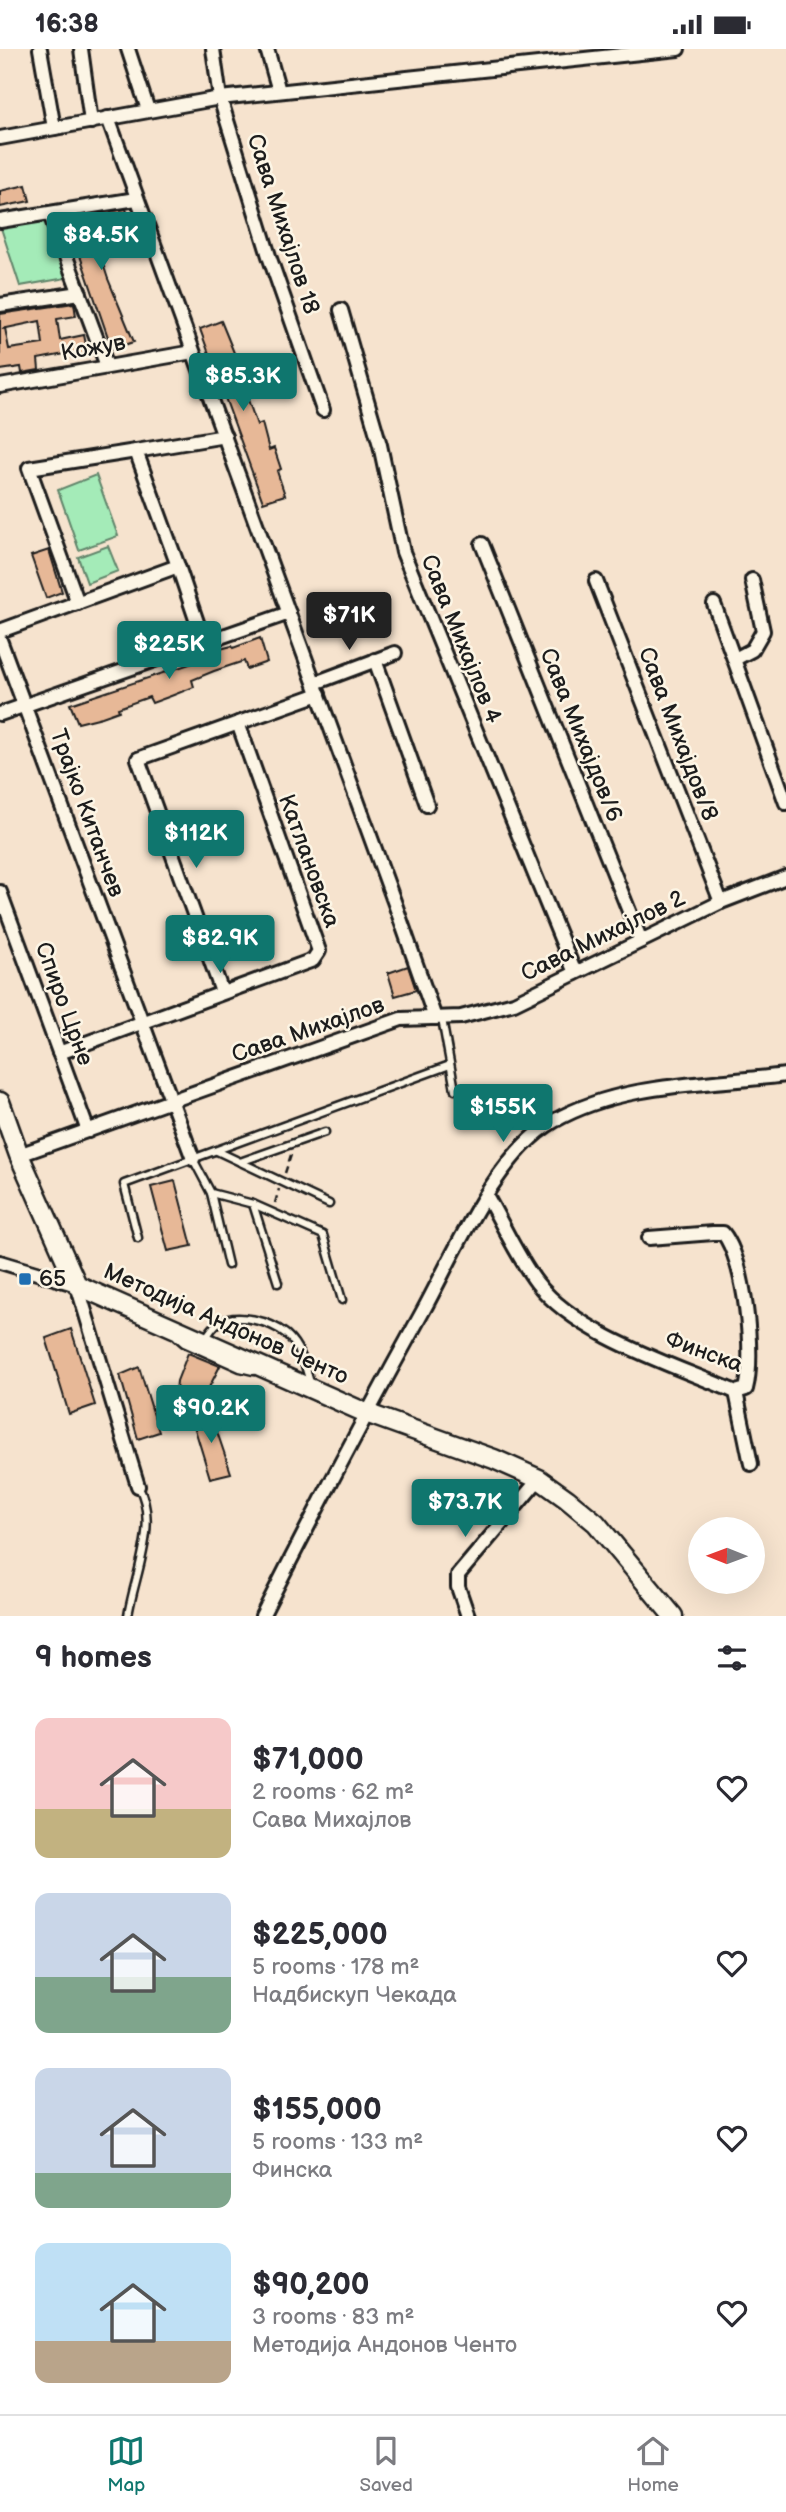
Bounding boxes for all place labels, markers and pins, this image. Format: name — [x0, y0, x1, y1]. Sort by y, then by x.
pin: $84.5K — [44, 213, 158, 272]
pin: $85.3K — [186, 353, 300, 413]
pin: $71K — [308, 593, 390, 652]
pin: $225K — [120, 621, 218, 681]
pin: $112K — [147, 811, 245, 870]
pin: $82.9K — [163, 915, 277, 975]
pin: $155K — [454, 1085, 552, 1144]
place label: 65 — [39, 1265, 66, 1293]
marker: 65 — [17, 1271, 33, 1287]
pin: $90.2K — [154, 1385, 268, 1445]
pin: $73.7K — [408, 1479, 522, 1539]

